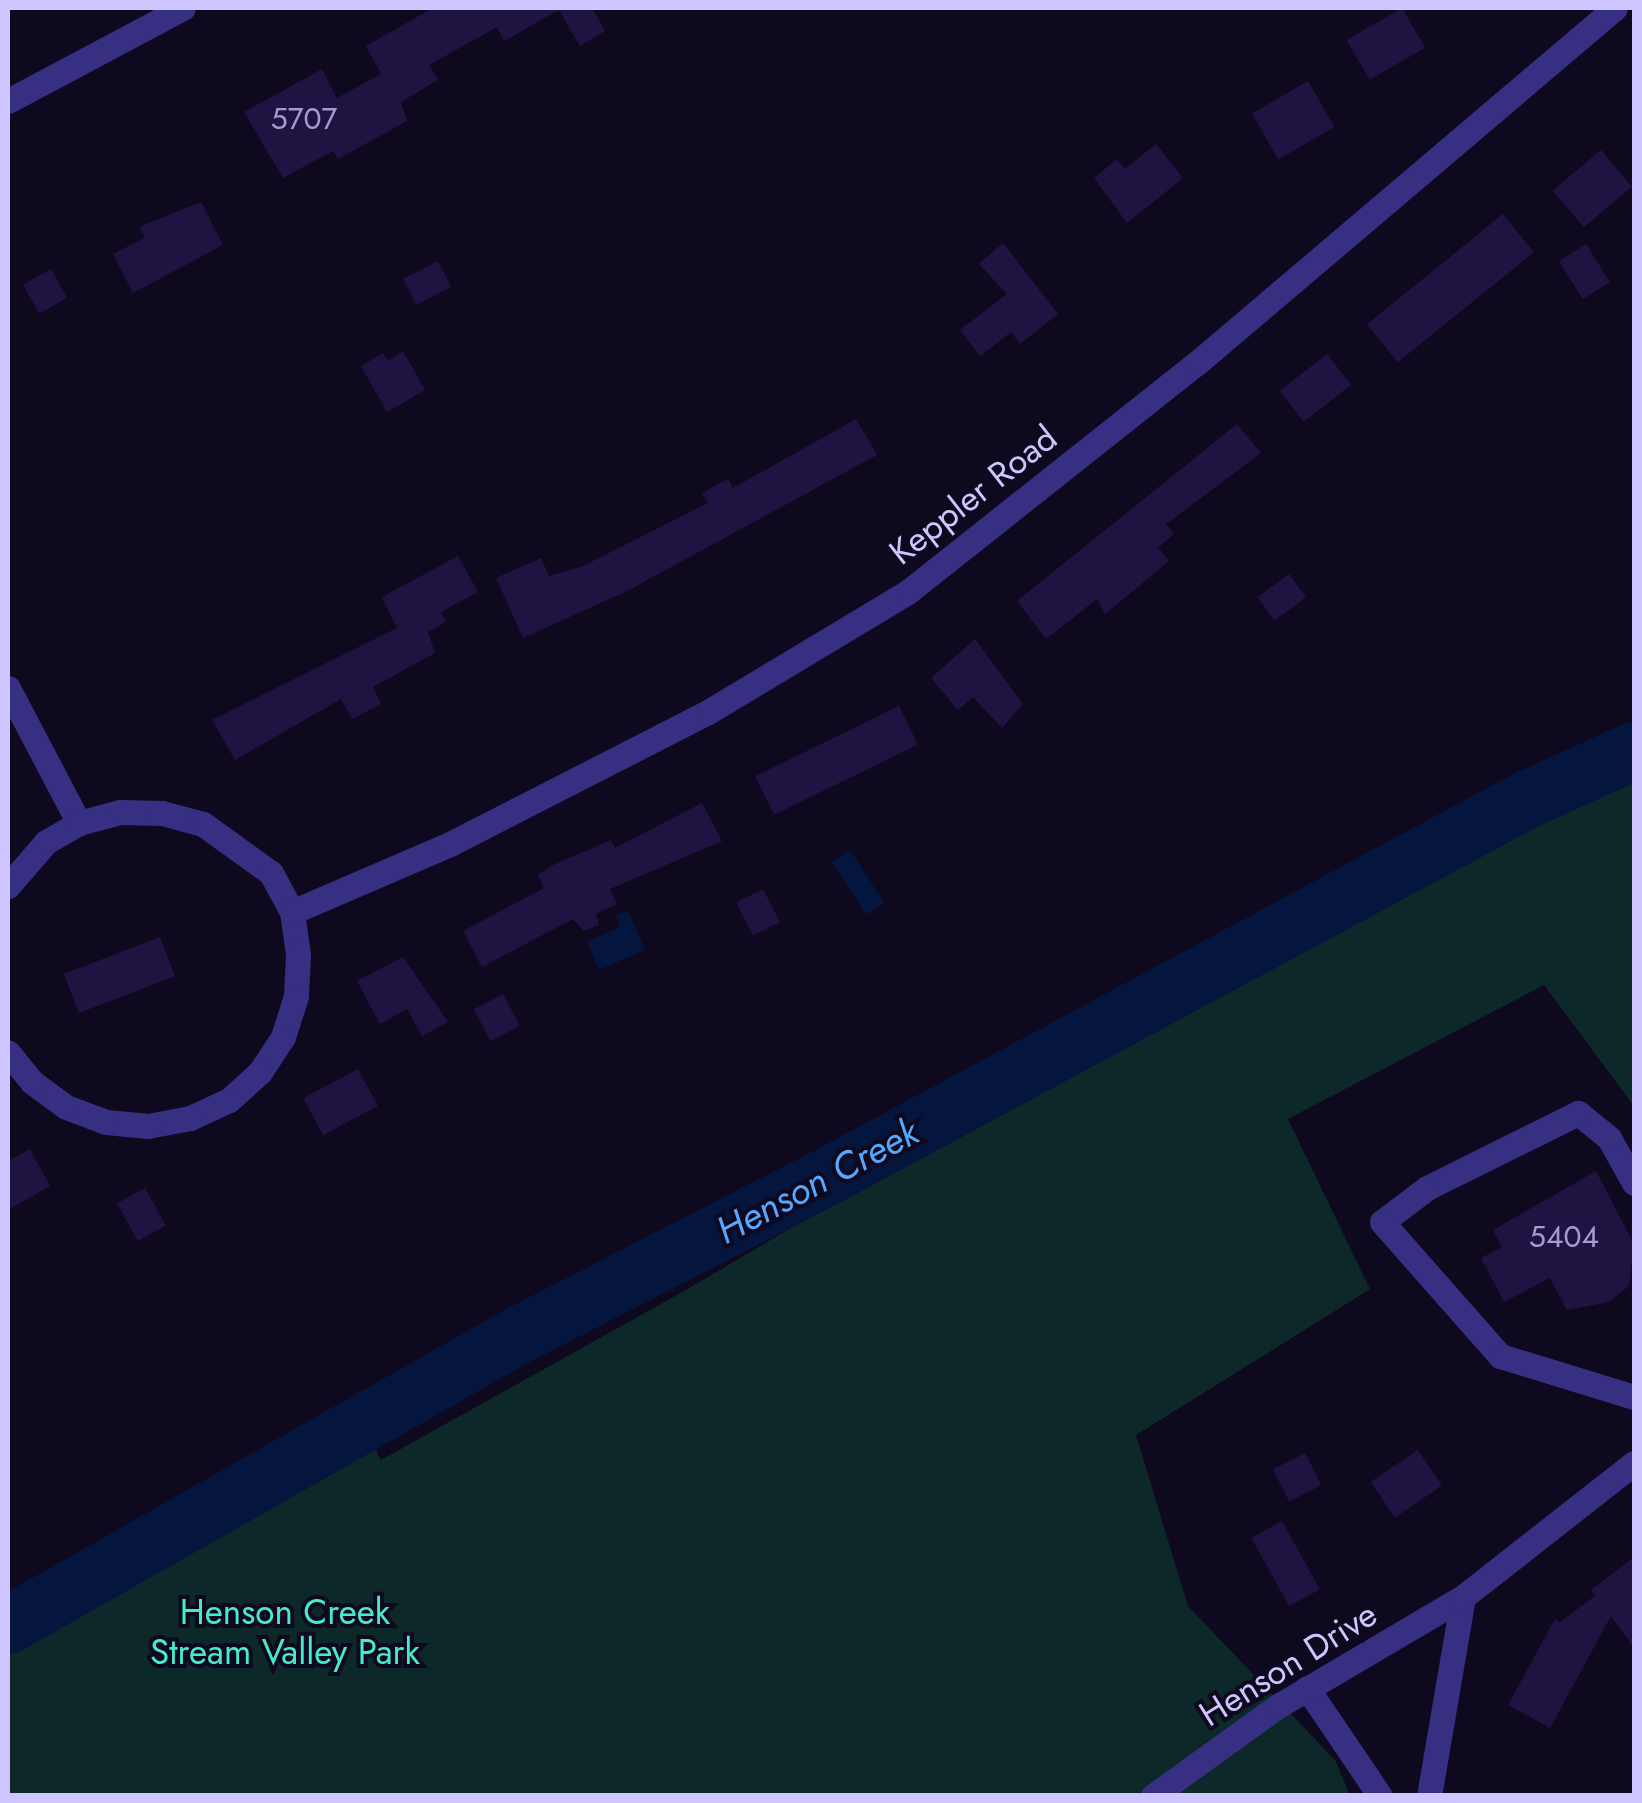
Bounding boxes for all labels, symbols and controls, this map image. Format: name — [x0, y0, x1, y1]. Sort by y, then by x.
house number: 5707 — [271, 101, 337, 137]
street label: Keppler Road — [881, 417, 1065, 573]
water label: Henson Creek — [708, 1109, 926, 1253]
house number: 5404 — [1529, 1219, 1599, 1255]
park label: Henson Creek Stream Valley Park — [150, 1591, 420, 1673]
street label: Henson Drive — [1192, 1593, 1384, 1735]

